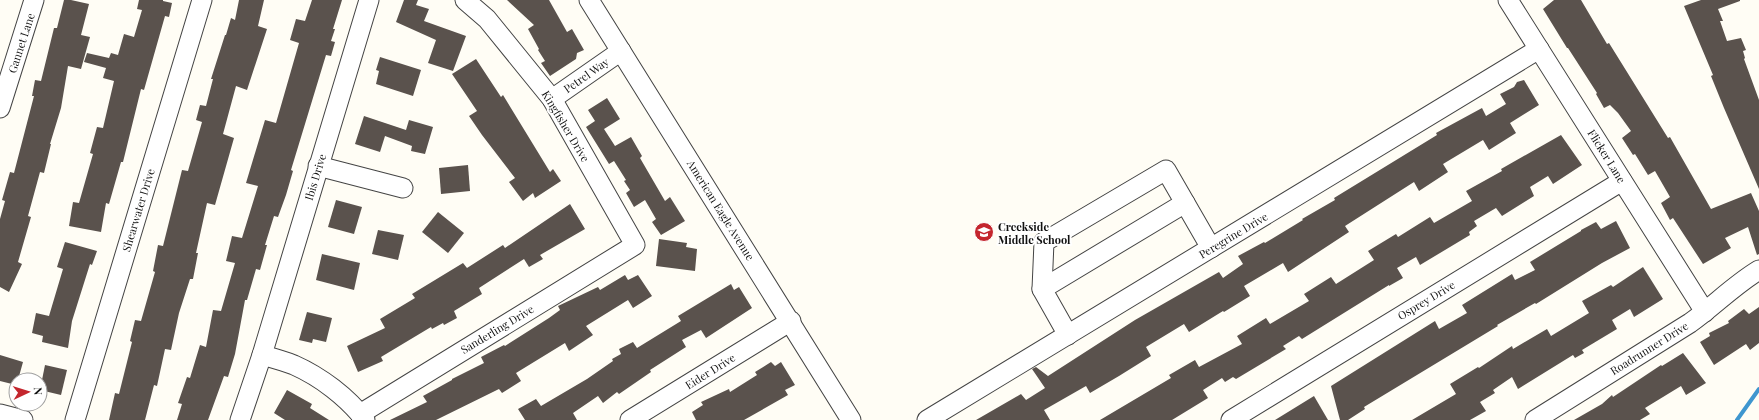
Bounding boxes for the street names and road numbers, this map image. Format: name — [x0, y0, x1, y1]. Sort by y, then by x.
street label: Gannet Lane — [4, 11, 38, 75]
street label: Petrel Way — [560, 54, 612, 96]
street label: Kingfisher Drive — [539, 88, 593, 165]
street label: Flicker Lane — [1585, 126, 1630, 186]
street label: Ibis Drive — [301, 152, 329, 202]
street label: American Eagle Avenue — [683, 156, 758, 263]
street label: Shearwater Drive — [118, 166, 158, 253]
street label: Peregrine Drive — [1196, 208, 1271, 261]
street label: Osprey Drive — [1394, 277, 1458, 323]
street label: Sanderling Drive — [458, 301, 537, 357]
street label: Roadrunner Drive — [1607, 318, 1691, 378]
street label: Eider Drive — [682, 350, 738, 392]

